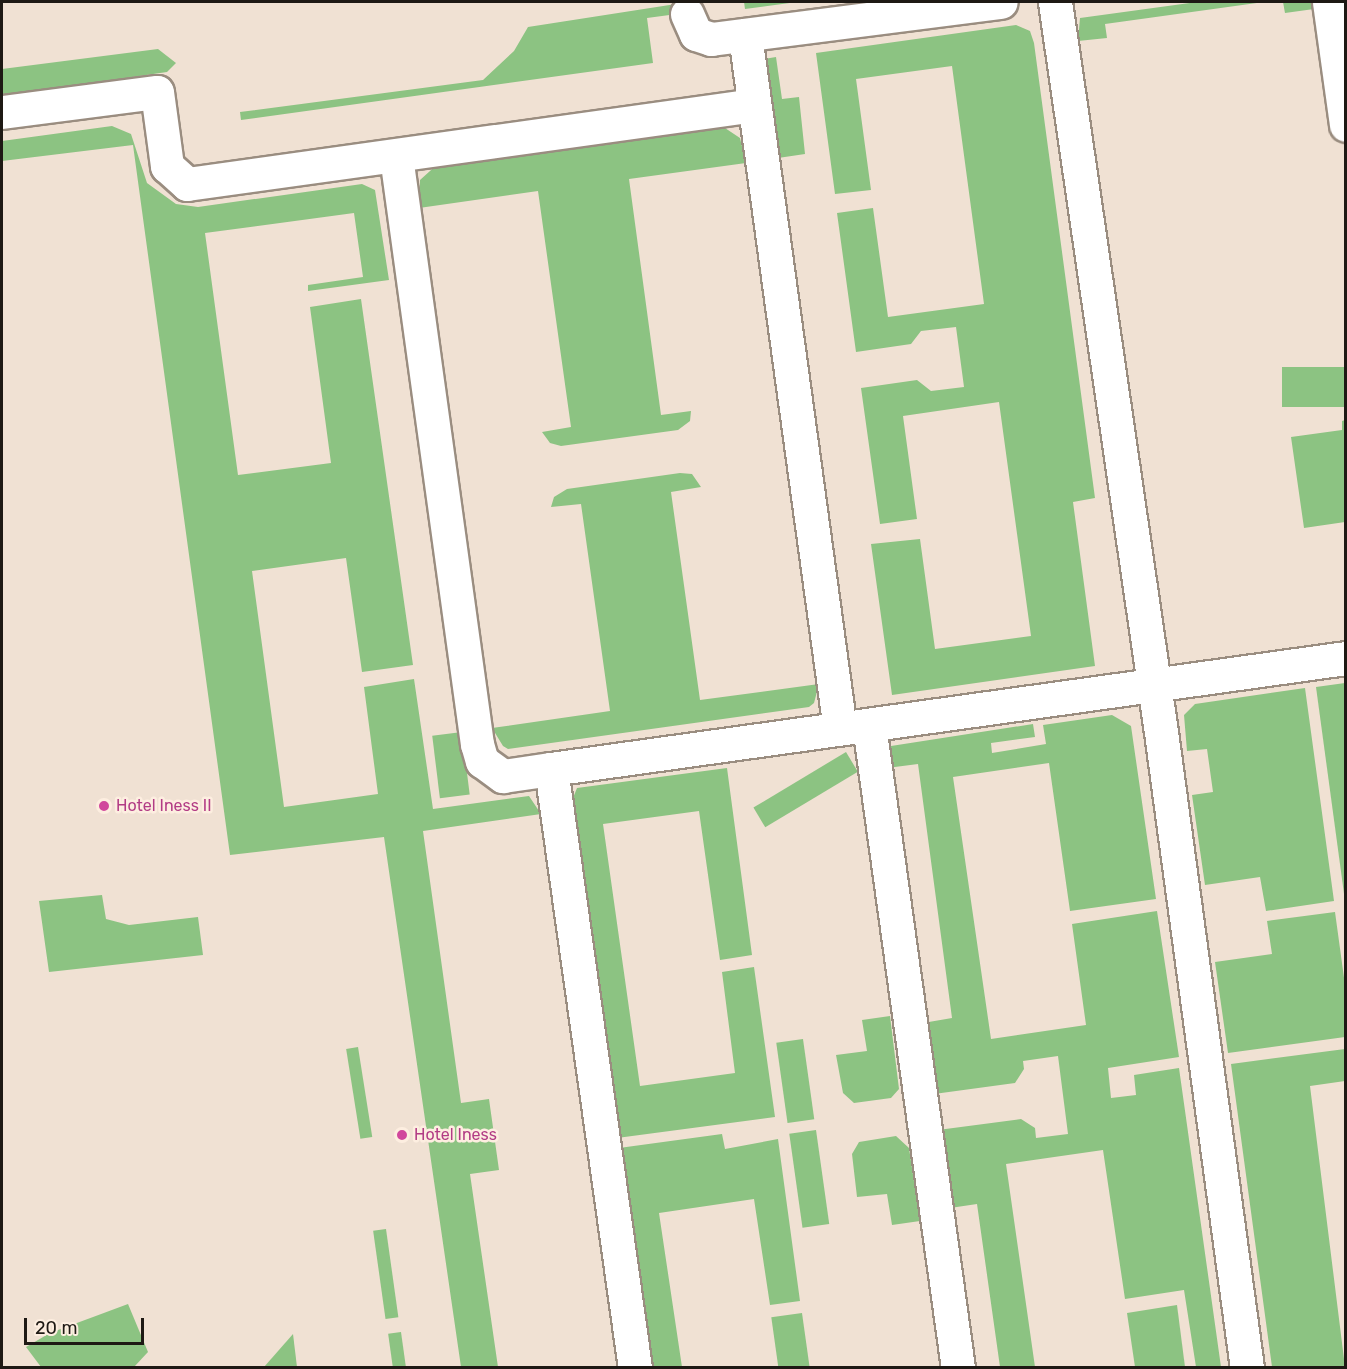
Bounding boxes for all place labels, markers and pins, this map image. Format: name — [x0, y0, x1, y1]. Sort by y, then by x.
place label: Hotel Iness II — [116, 796, 212, 816]
marker: Hotel Iness II — [97, 799, 111, 813]
place label: Hotel Iness — [414, 1125, 497, 1145]
marker: Hotel Iness — [395, 1128, 409, 1142]

